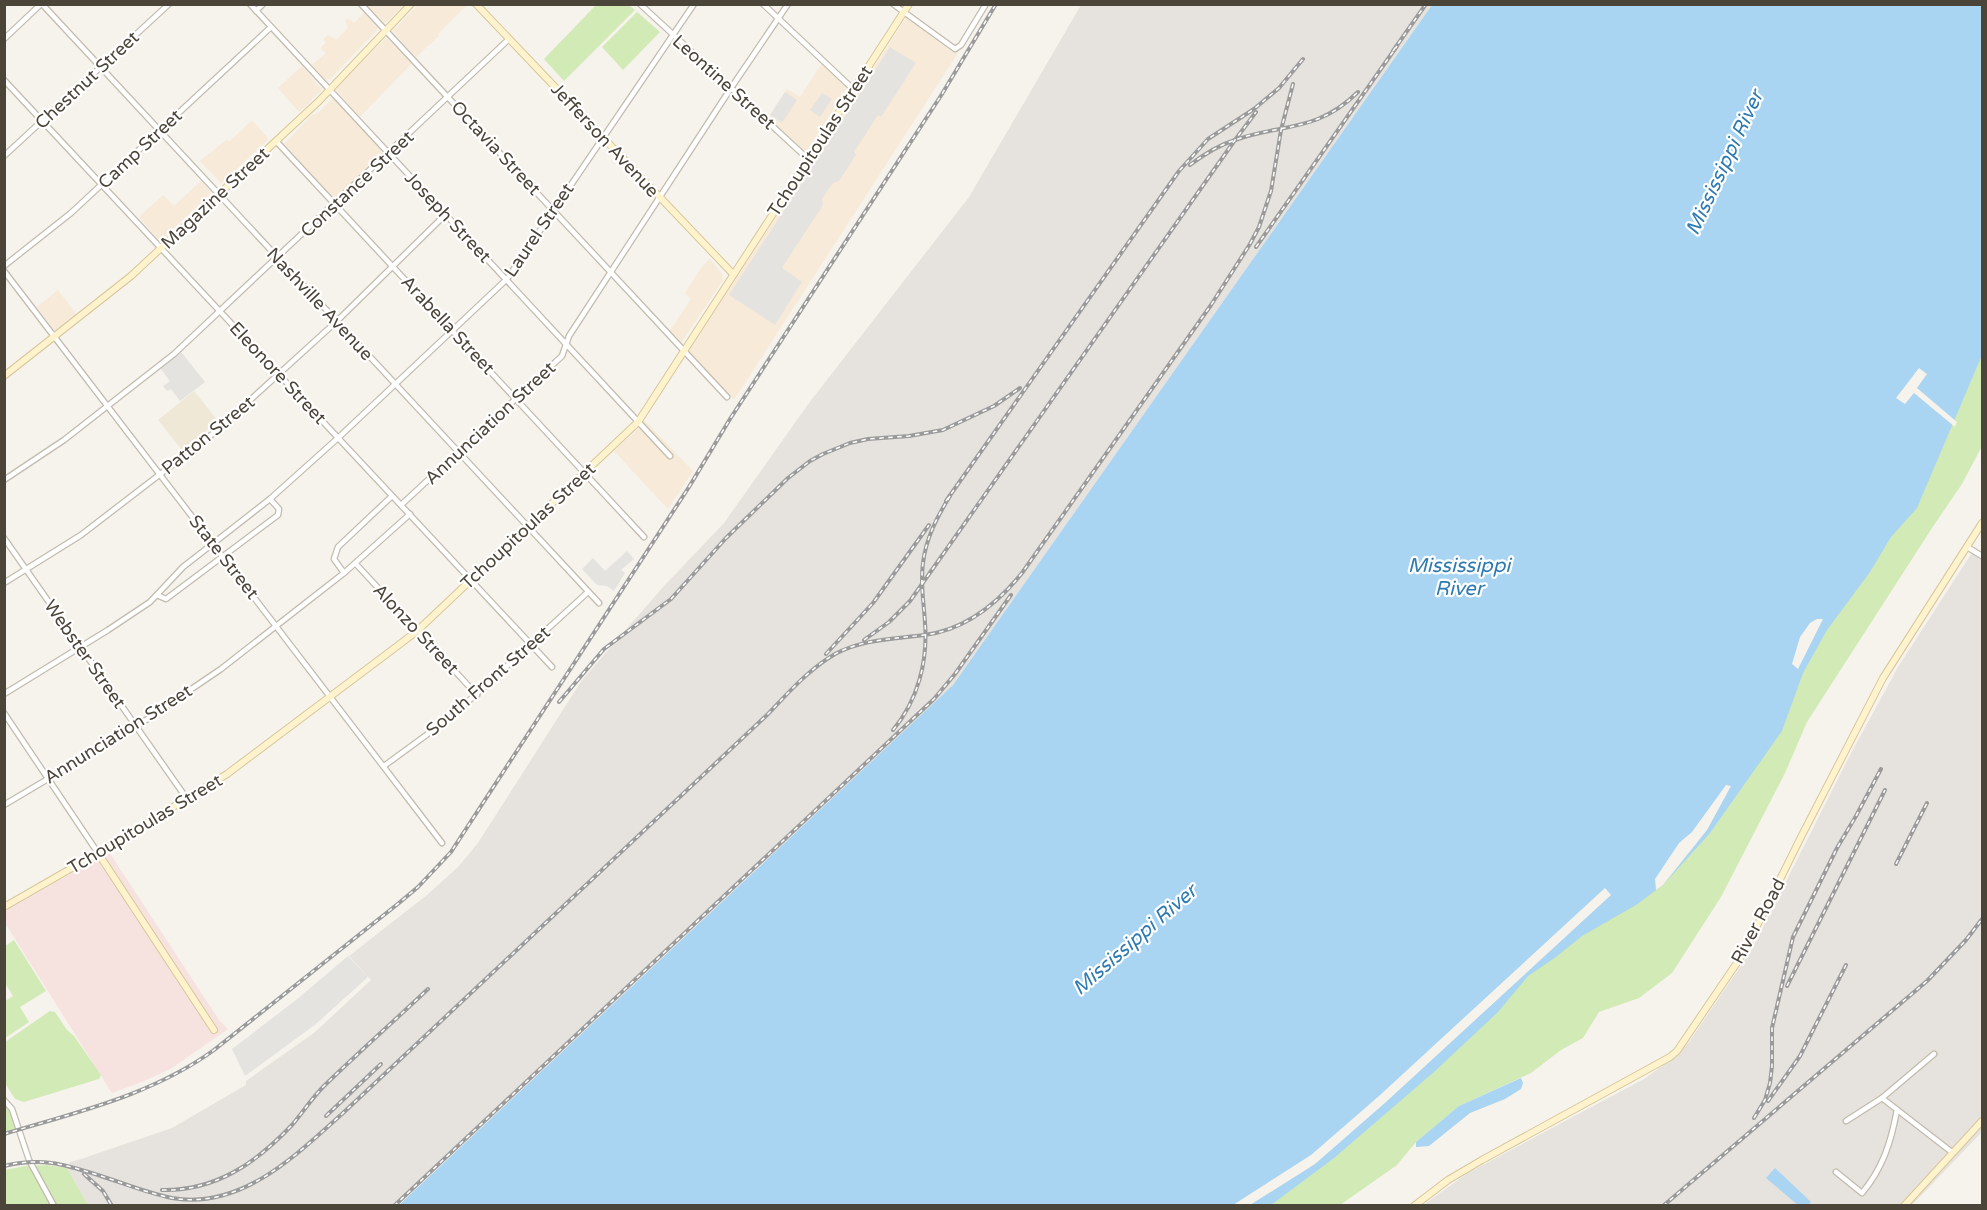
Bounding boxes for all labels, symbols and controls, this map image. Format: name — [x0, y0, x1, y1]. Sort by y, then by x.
street label: Chestnut Street — [31, 26, 144, 134]
street label: Leontine Street — [668, 30, 780, 134]
street label: Tchoupitoulas Street — [763, 61, 877, 221]
street label: Jefferson Avenue — [546, 78, 664, 202]
water label: Mississippi River — [1681, 85, 1770, 239]
street label: Octavia Street — [447, 96, 545, 200]
street label: Camp Street — [94, 105, 187, 193]
street label: Constance Street — [296, 126, 418, 242]
street label: Magazine Street — [156, 142, 274, 254]
street label: Joseph Street — [400, 167, 496, 267]
street label: Laurel Street — [499, 179, 579, 281]
street label: Nashville Avenue — [262, 243, 378, 365]
street label: Arabella Street — [397, 271, 499, 379]
street label: Eleonore Street — [225, 317, 331, 429]
street label: Annunciation Street — [420, 357, 560, 489]
street label: Patton Street — [157, 391, 259, 479]
street label: Tchoupitoulas Street — [456, 458, 600, 594]
street label: State Street — [184, 511, 264, 603]
water label: Mississippi River — [1408, 554, 1513, 601]
street label: Alonzo Street — [368, 579, 464, 679]
street label: Webster Street — [39, 595, 131, 713]
street label: South Front Street — [421, 621, 555, 741]
street label: Annunciation Street — [40, 679, 196, 788]
street label: Tchoupitoulas Street — [64, 769, 226, 879]
street label: River Road — [1726, 874, 1790, 968]
water label: Mississippi River — [1068, 878, 1204, 1000]

